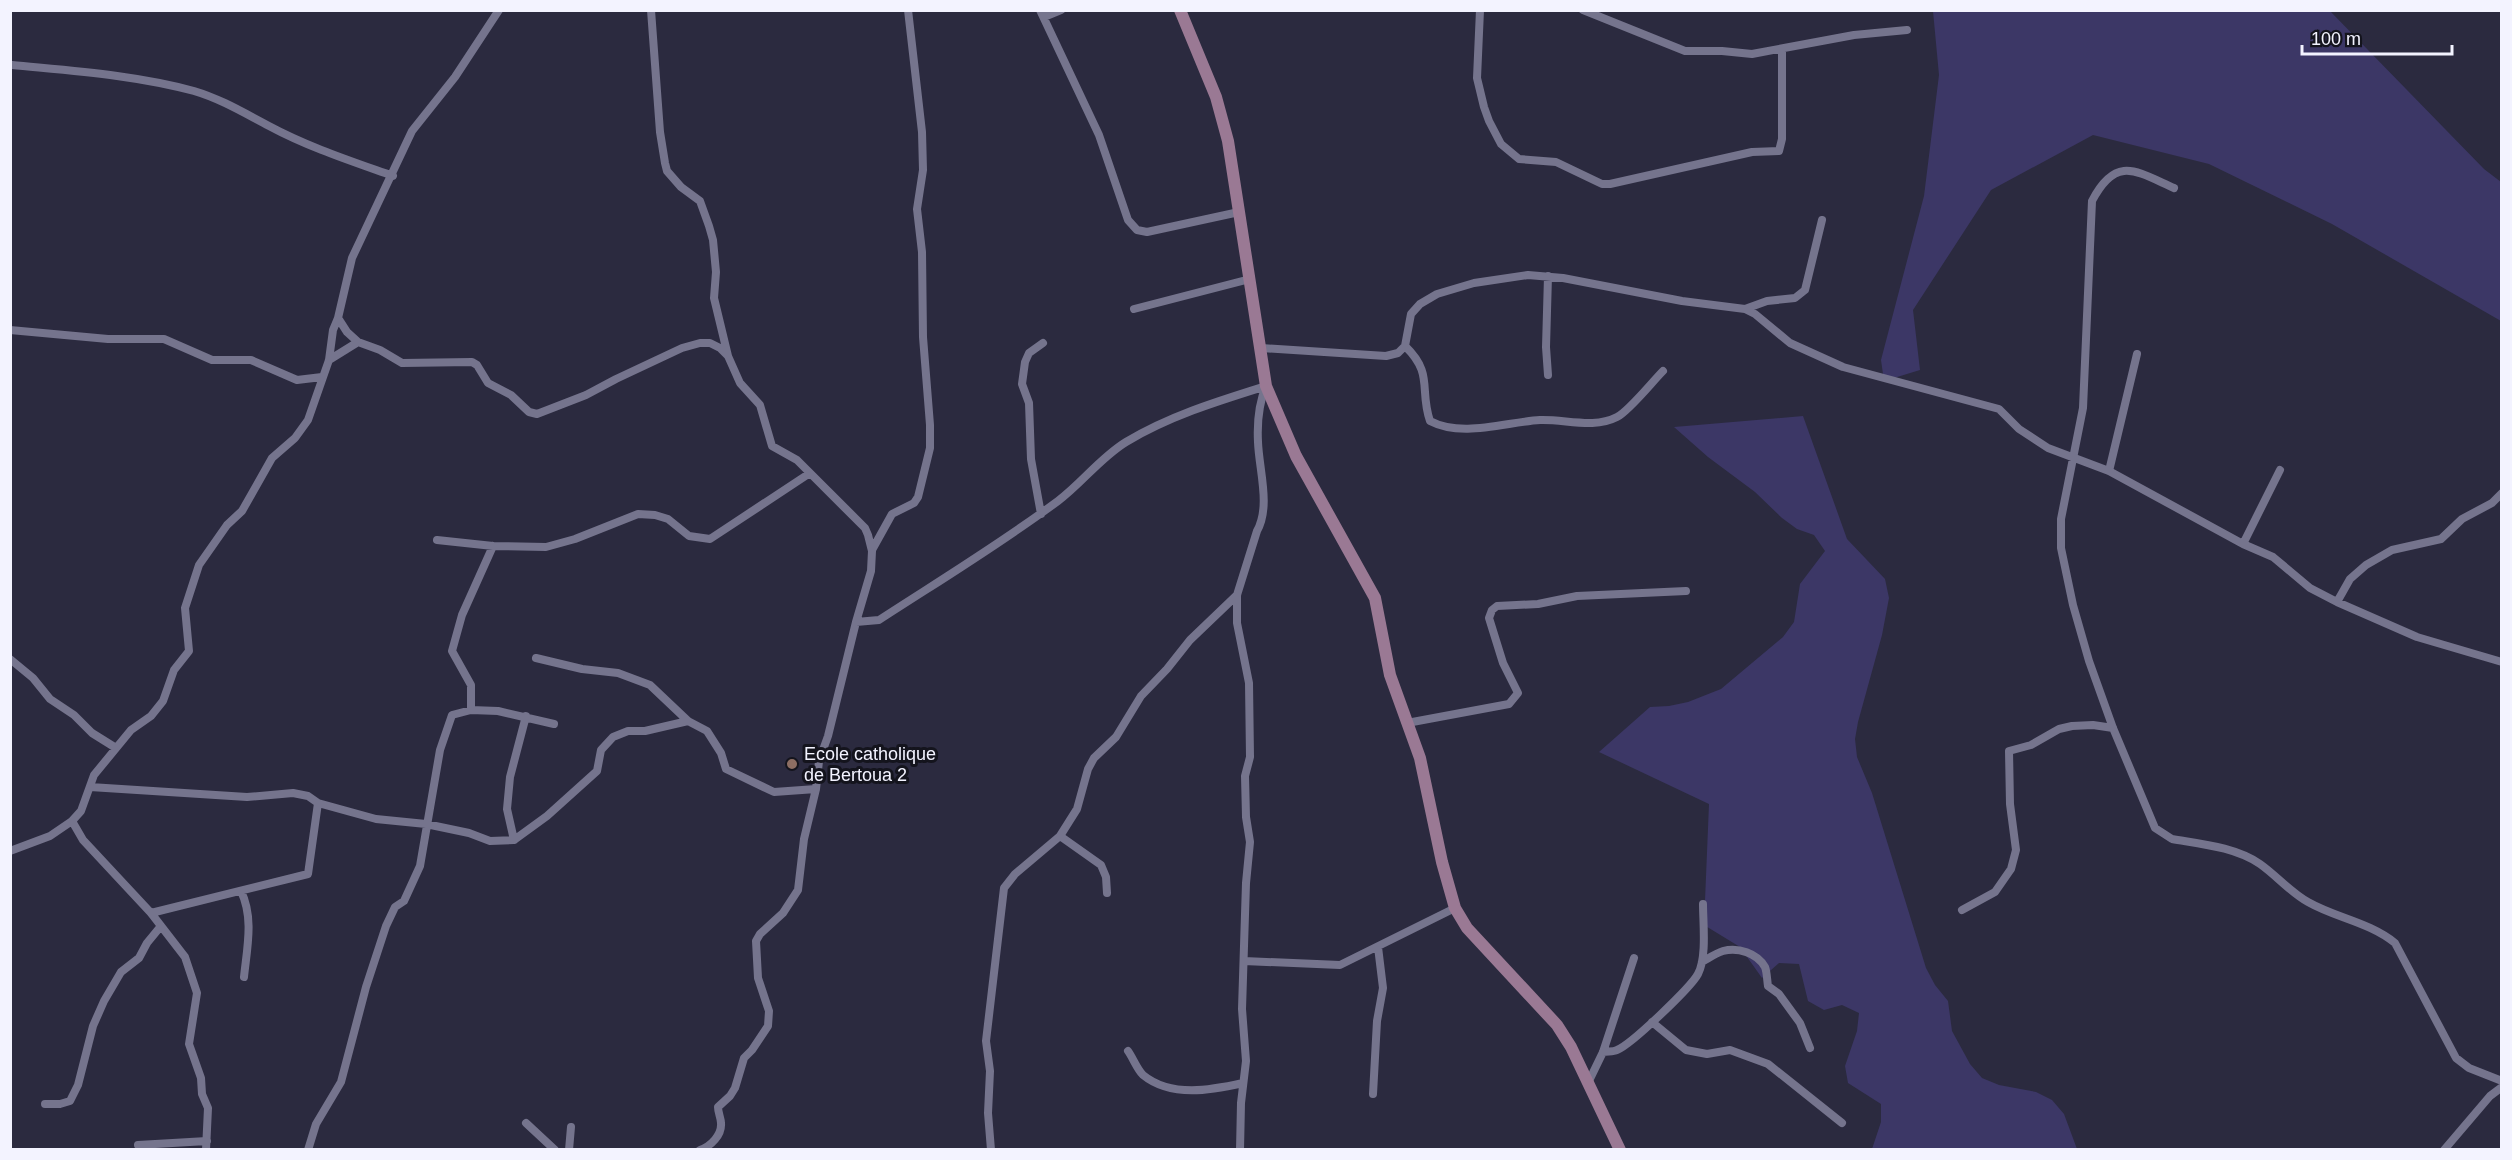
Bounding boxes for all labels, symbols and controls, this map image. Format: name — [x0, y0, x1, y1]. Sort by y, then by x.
scale bar — [2302, 18, 2452, 56]
text: 100 m — [2311, 29, 2361, 49]
place label: Ecole catholique de Bertoua 2 — [804, 744, 936, 785]
marker: Ecole catholique de Bertoua 2 — [785, 757, 799, 771]

